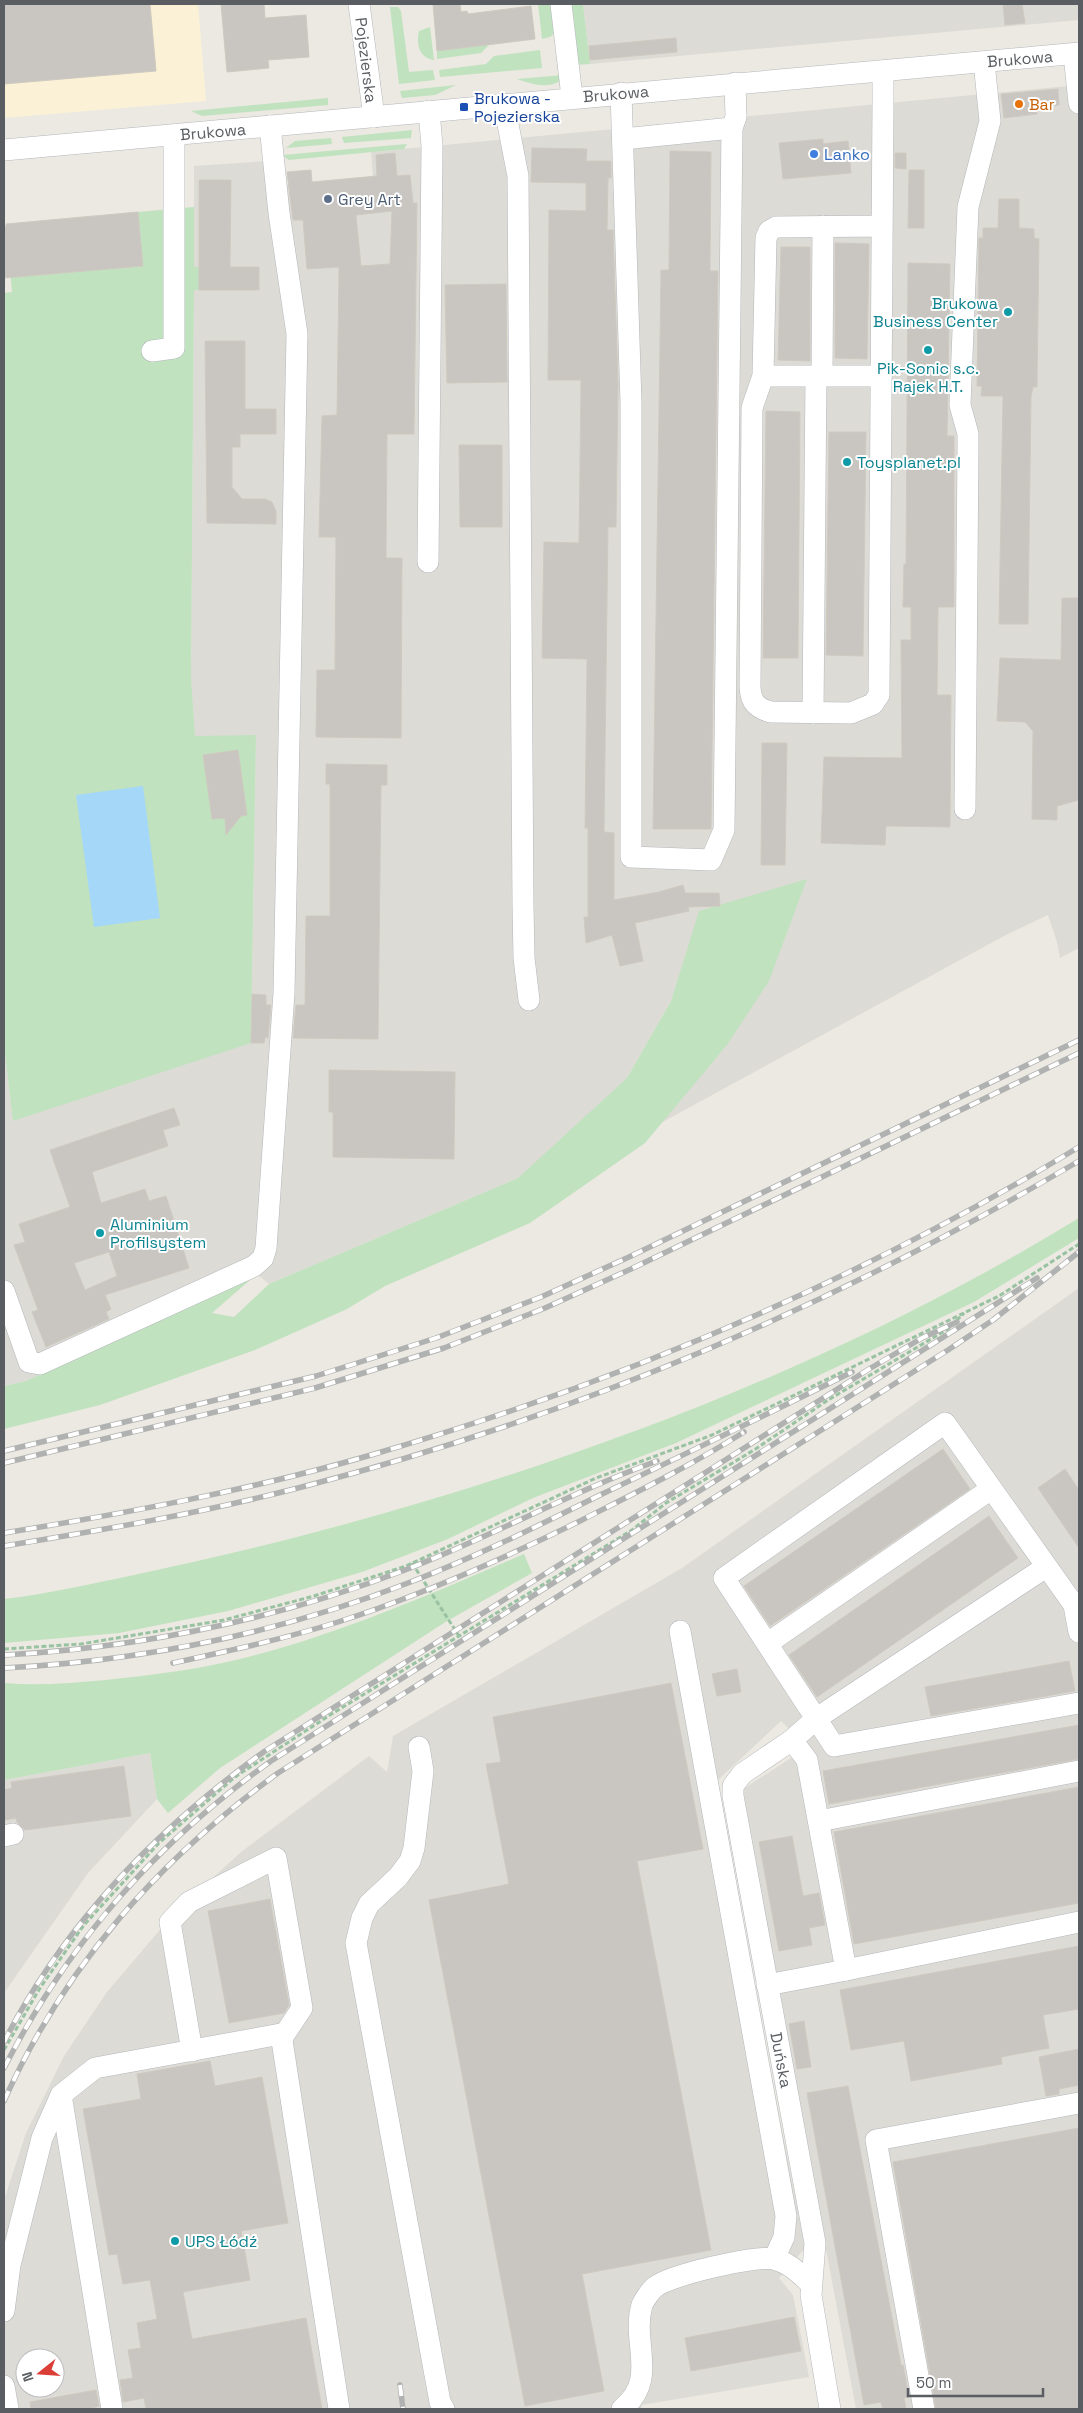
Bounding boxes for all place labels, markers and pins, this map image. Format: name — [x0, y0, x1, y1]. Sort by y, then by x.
place label: Brukowa - Pojezierska — [474, 88, 560, 127]
place label: Bar — [1029, 94, 1055, 115]
marker: Bar — [1013, 98, 1025, 110]
marker: Brukowa - Pojezierska — [458, 101, 470, 113]
place label: Lanko — [824, 144, 870, 165]
marker: Lanko — [808, 148, 820, 160]
place label: Grey Art — [338, 189, 401, 210]
marker: Grey Art — [322, 193, 334, 205]
place label: Brukowa Business Center — [873, 293, 998, 332]
marker: Brukowa Business Center — [1002, 306, 1014, 318]
marker: Pik-Sonic s.c. Rajek H.T. — [922, 344, 934, 356]
place label: Pik-Sonic s.c. Rajek H.T. — [877, 358, 979, 397]
place label: Toysplanet.pl — [857, 452, 961, 473]
marker: Toysplanet.pl — [841, 456, 853, 468]
place label: Aluminium Profilsystem — [110, 1214, 206, 1253]
marker: Aluminium Profilsystem — [94, 1227, 106, 1239]
place label: UPS Łódź — [185, 2231, 257, 2252]
marker: UPS Łódź — [169, 2235, 181, 2247]

